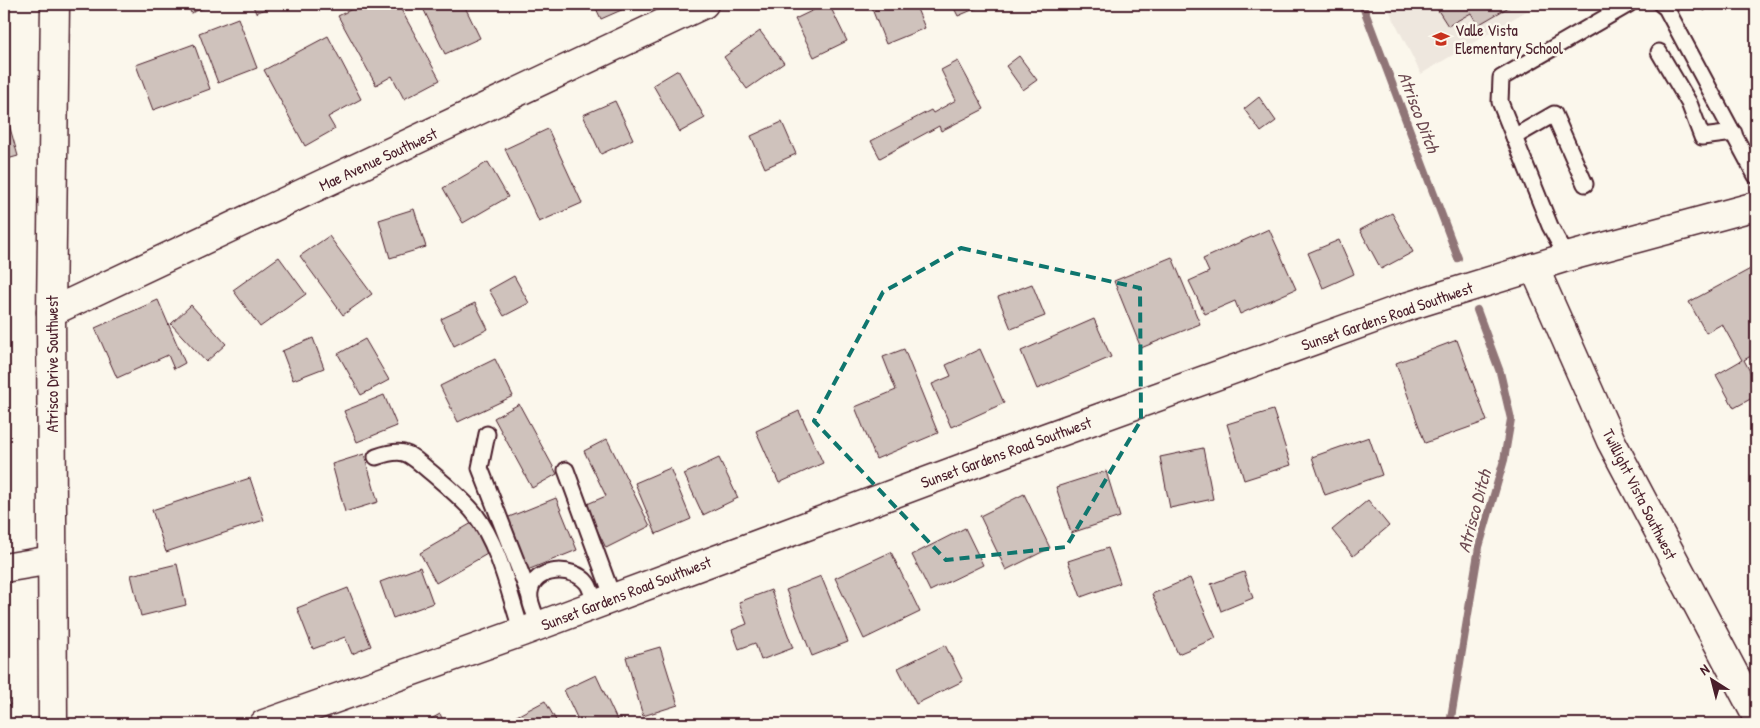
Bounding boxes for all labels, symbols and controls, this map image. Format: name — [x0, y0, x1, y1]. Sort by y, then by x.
place label: Valle Vista Elementary School — [1455, 19, 1564, 59]
school or university icon: Valle Vista Elementary School — [1431, 29, 1451, 49]
water label: Atrisco Ditch — [1392, 68, 1446, 157]
street label: Mae Avenue Southwest — [315, 122, 441, 196]
street label: Sunset Gardens Road Southwest — [1298, 276, 1476, 356]
street label: Atrisco Drive Southwest — [41, 295, 63, 433]
street label: Sunset Gardens Road Southwest — [918, 411, 1095, 493]
street label: Twillight Vista Southwest — [1598, 425, 1683, 564]
water label: Atrisco Ditch — [1451, 466, 1497, 555]
street label: Sunset Gardens Road Southwest — [538, 550, 715, 636]
north arrow — [1688, 656, 1738, 706]
text: N — [1695, 659, 1713, 679]

